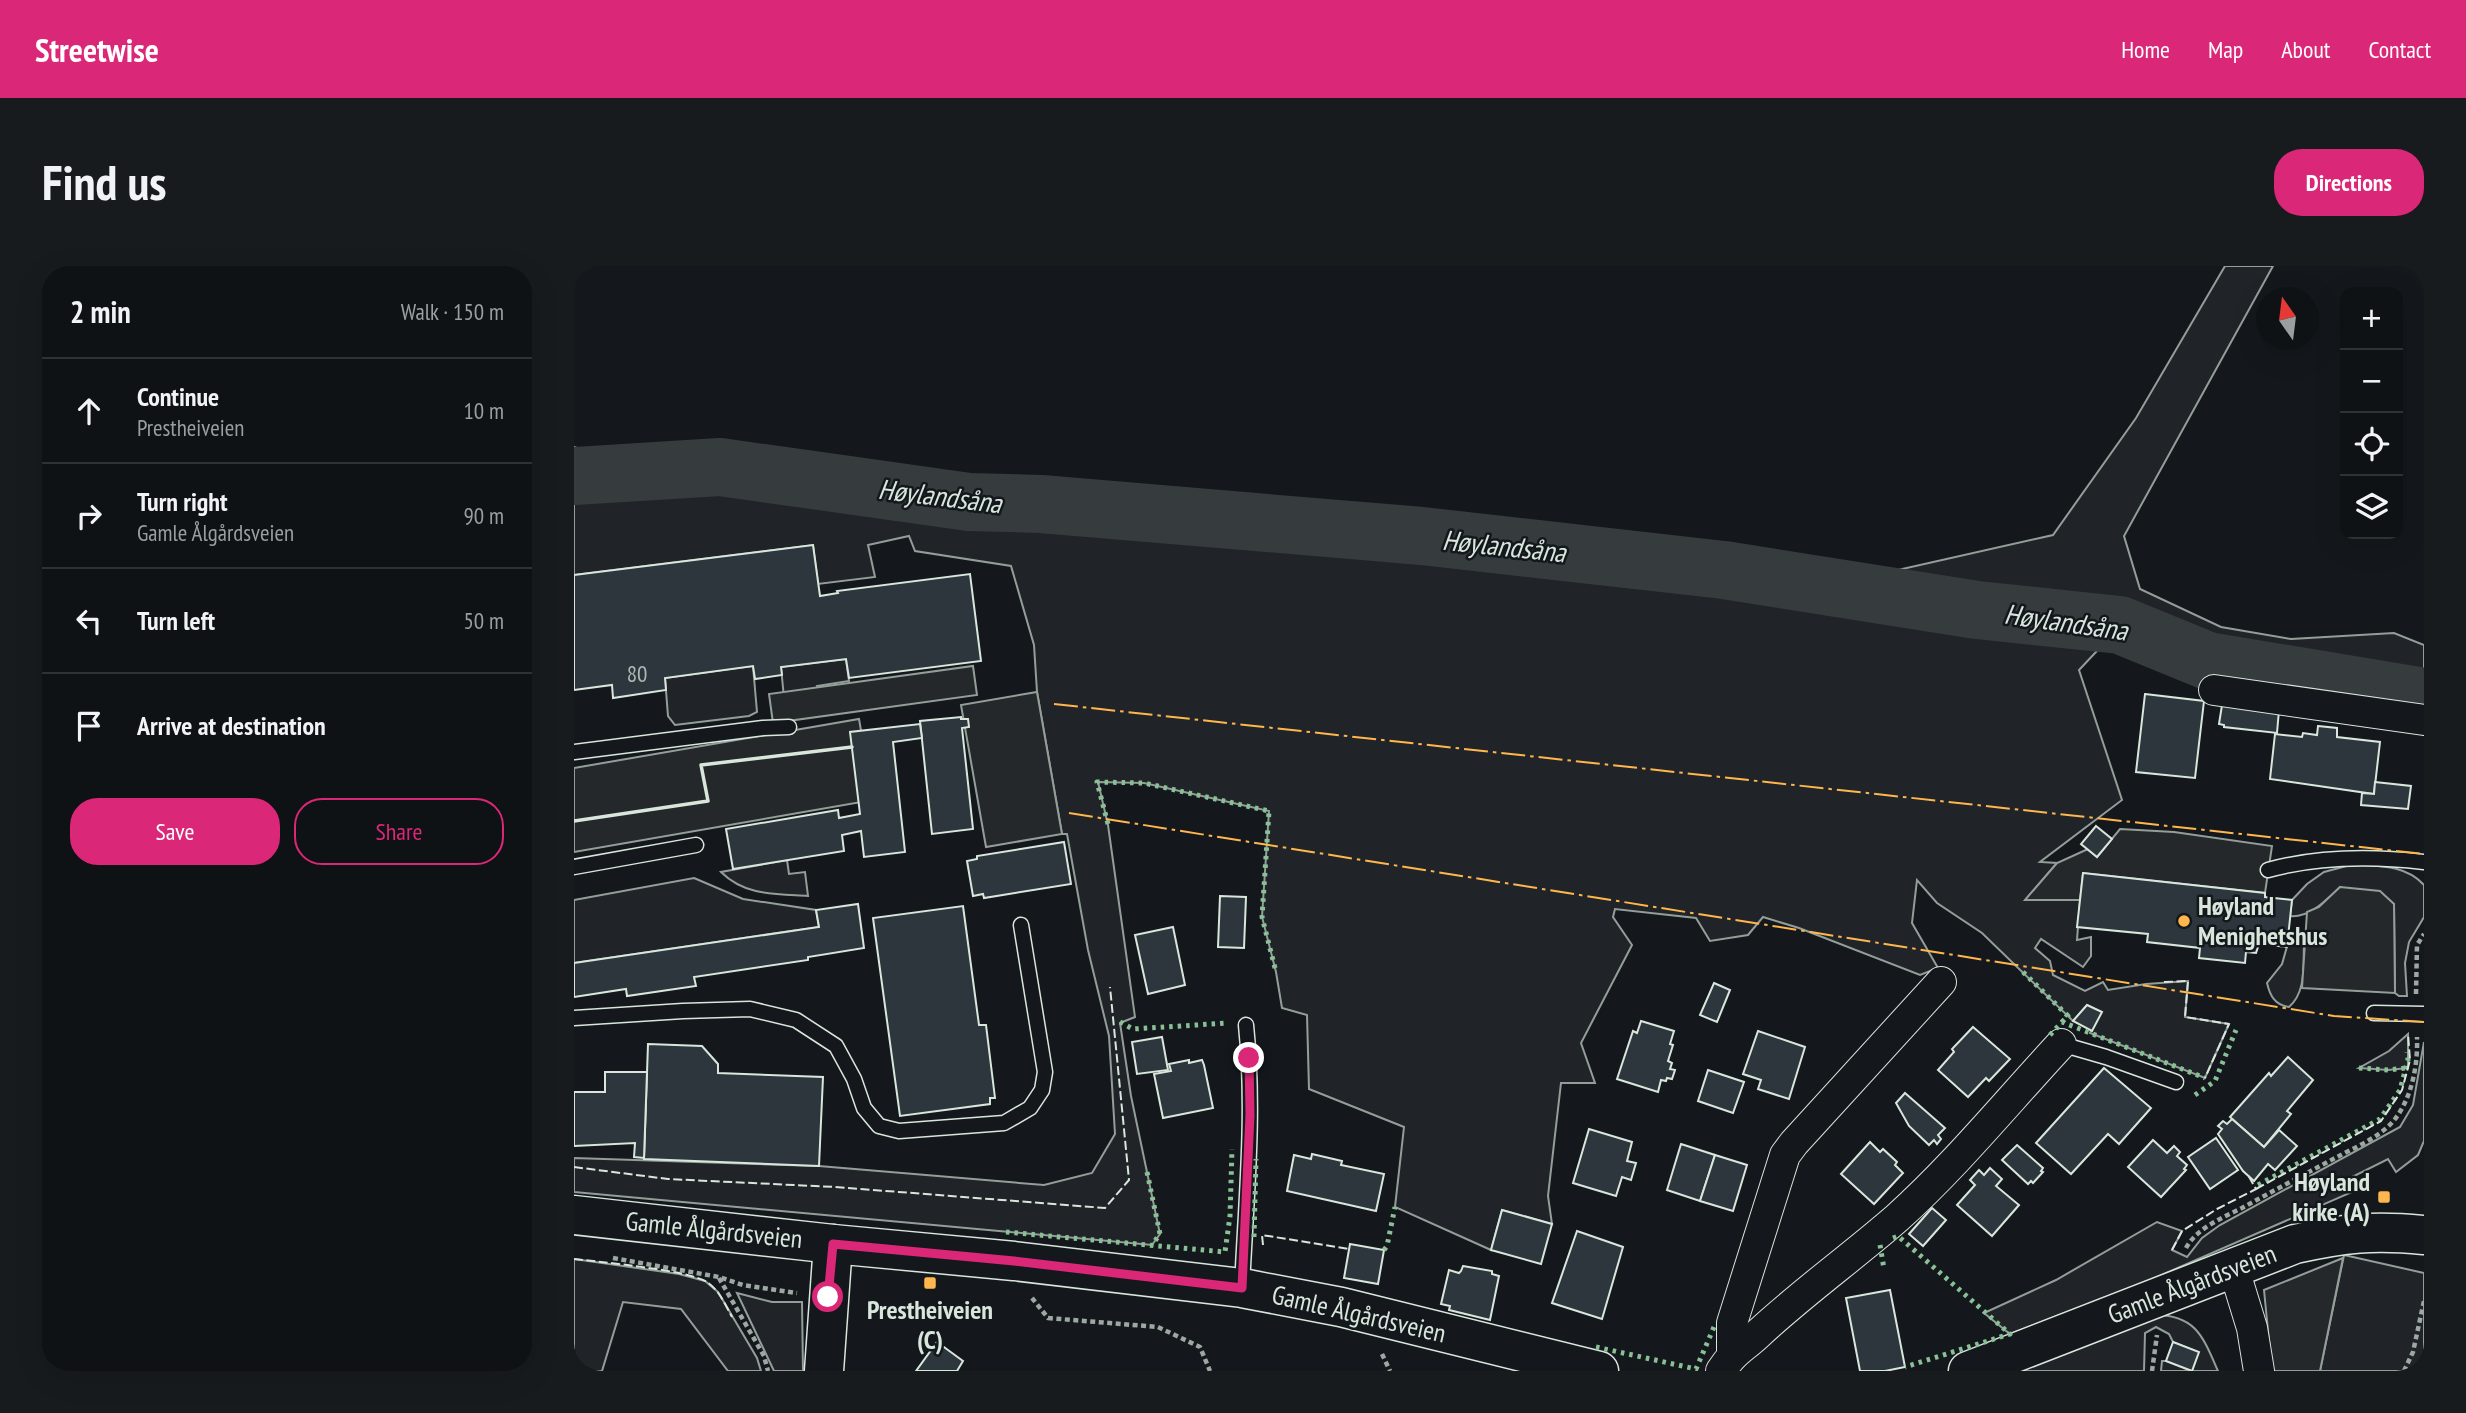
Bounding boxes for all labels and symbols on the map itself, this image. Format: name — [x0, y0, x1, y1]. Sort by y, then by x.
north arrow — [2256, 287, 2319, 350]
water label: Høylandsåna — [876, 470, 1006, 522]
water label: Høylandsåna — [1441, 521, 1569, 571]
water label: Høylandsåna — [2002, 595, 2132, 649]
house number: 80 — [627, 659, 647, 688]
place label: Høyland Menighetshus — [2198, 889, 2327, 952]
marker: Høyland Menighetshus — [2176, 913, 2192, 929]
route end — [1233, 1042, 1264, 1073]
place label: Høyland kirke (A) — [2292, 1165, 2370, 1228]
marker: Høyland kirke (A) — [2376, 1189, 2392, 1205]
street label: Gamle Ålgårdsveien — [624, 1204, 804, 1255]
street label: Gamle Ålgårdsveien — [2103, 1236, 2281, 1331]
marker: Prestheiveien (C) — [922, 1275, 938, 1291]
street label: Gamle Ålgårdsveien — [1269, 1277, 1449, 1350]
route start — [812, 1281, 843, 1312]
place label: Prestheiveien (C) — [867, 1293, 993, 1356]

